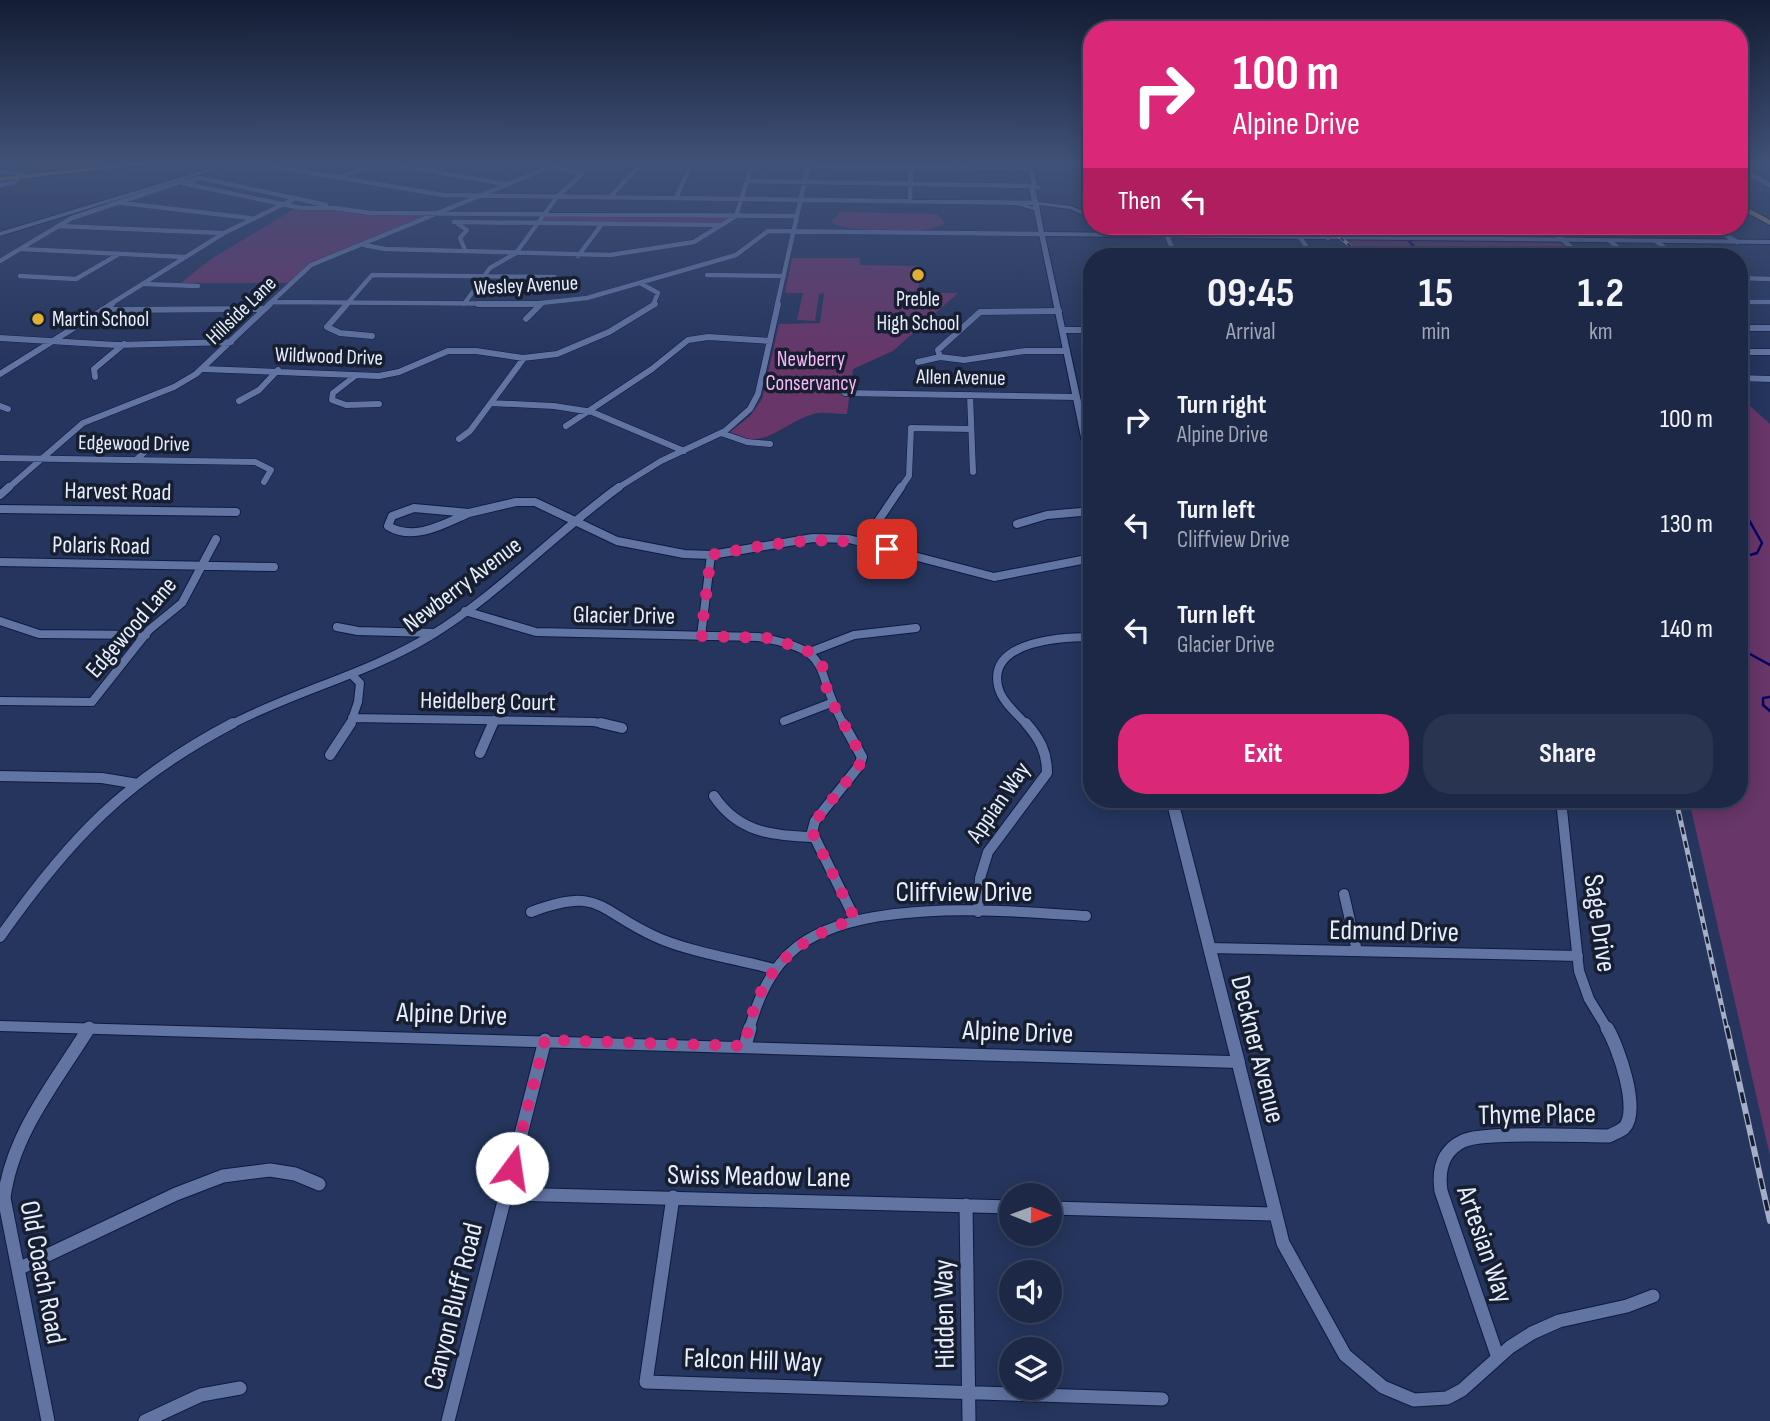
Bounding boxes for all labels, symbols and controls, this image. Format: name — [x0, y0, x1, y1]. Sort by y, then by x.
text: 100 m — [1233, 45, 1339, 104]
icon: right — [1118, 49, 1209, 140]
text: Alpine Drive — [1233, 105, 1360, 144]
icon: left — [1175, 182, 1213, 220]
text: Then — [1118, 186, 1161, 217]
marker: Preble High School — [910, 267, 926, 283]
text: 09:45 — [1207, 268, 1294, 319]
text: 15 — [1418, 268, 1453, 319]
text: 1.2 — [1578, 268, 1624, 319]
street label: Wesley Avenue — [473, 270, 579, 301]
street label: Hillside Lane — [201, 271, 282, 350]
place label: Preble High School — [877, 287, 960, 336]
place label: Martin School — [52, 307, 149, 332]
marker: Martin School — [30, 311, 46, 327]
text: Arrival — [1226, 318, 1275, 346]
text: min — [1422, 318, 1450, 346]
text: km — [1589, 318, 1613, 346]
street label: Wildwood Drive — [275, 342, 383, 371]
park label: Newberry Conservancy — [765, 347, 857, 396]
street label: Allen Avenue — [915, 364, 1006, 391]
text: Turn right — [1177, 390, 1266, 421]
icon: right — [1118, 401, 1156, 439]
text: 100 m — [1660, 404, 1713, 435]
text: Alpine Drive — [1177, 421, 1268, 449]
street label: Edgewood Drive — [78, 430, 190, 457]
street label: Harvest Road — [64, 476, 172, 507]
text: Turn left — [1177, 495, 1255, 526]
icon: left — [1118, 506, 1156, 544]
text: 130 m — [1661, 509, 1713, 540]
pin — [857, 519, 917, 579]
text: Cliffview Drive — [1177, 526, 1290, 554]
street label: Polaris Road — [52, 530, 150, 561]
icon: arrive — [868, 530, 906, 568]
street label: Newberry Avenue — [397, 531, 527, 638]
street label: Edgewood Lane — [80, 571, 183, 684]
street label: Glacier Drive — [573, 600, 675, 631]
text: Turn left — [1177, 600, 1255, 631]
icon: left — [1118, 611, 1156, 649]
text: 140 m — [1661, 614, 1713, 645]
text: Glacier Drive — [1177, 631, 1275, 659]
street label: Heidelberg Court — [420, 686, 556, 717]
button: Exit — [1118, 714, 1409, 794]
button: Share — [1423, 714, 1713, 794]
street label: Appian Way — [960, 756, 1037, 849]
street label: Sage Drive — [1576, 872, 1623, 974]
street label: Cliffview Drive — [895, 876, 1033, 909]
street label: Edmund Drive — [1329, 914, 1459, 949]
street label: Deckner Avenue — [1223, 972, 1292, 1127]
street label: Alpine Drive — [395, 996, 508, 1033]
street label: Alpine Drive — [961, 1014, 1074, 1051]
street label: Thyme Place — [1478, 1097, 1596, 1132]
position arrow — [475, 1131, 549, 1205]
street label: Swiss Meadow Lane — [667, 1158, 851, 1195]
street label: Artesian Way — [1449, 1181, 1520, 1308]
north arrow — [999, 1183, 1062, 1246]
map controls — [999, 1183, 1062, 1400]
street label: Old Coach Road — [12, 1198, 73, 1347]
street label: Canyon Bluff Road — [417, 1219, 490, 1393]
street label: Hidden Way — [927, 1259, 962, 1369]
button: sound — [999, 1260, 1062, 1323]
button: layers — [999, 1337, 1062, 1400]
street label: Falcon Hill Way — [683, 1342, 823, 1379]

